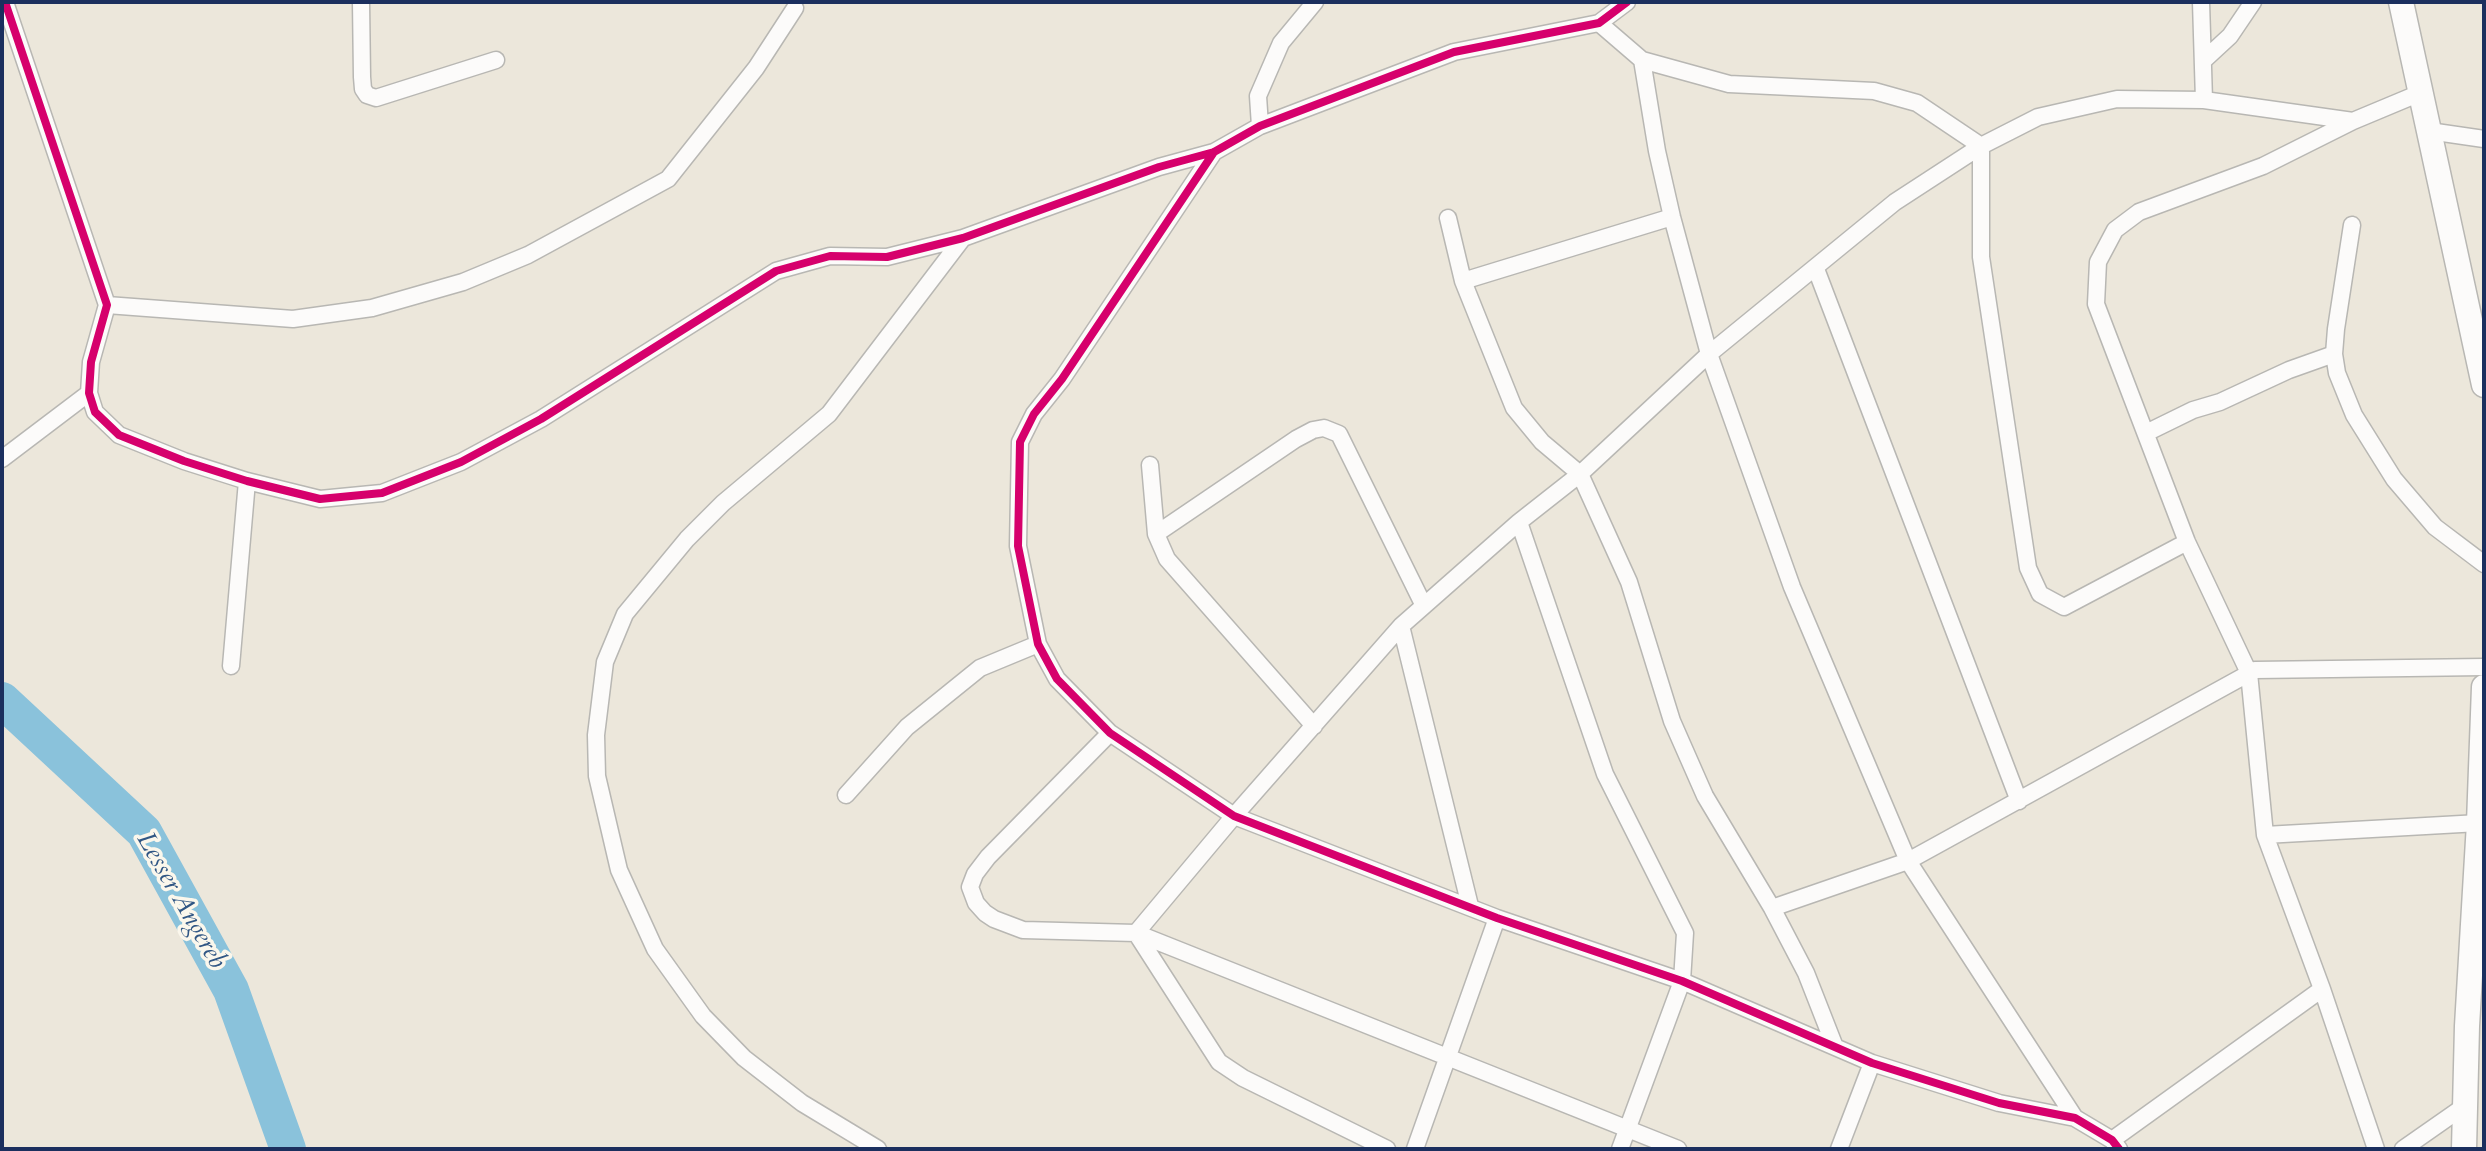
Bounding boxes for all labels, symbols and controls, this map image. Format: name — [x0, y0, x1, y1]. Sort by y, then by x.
water label: Lesser Angereb — [128, 827, 232, 975]

